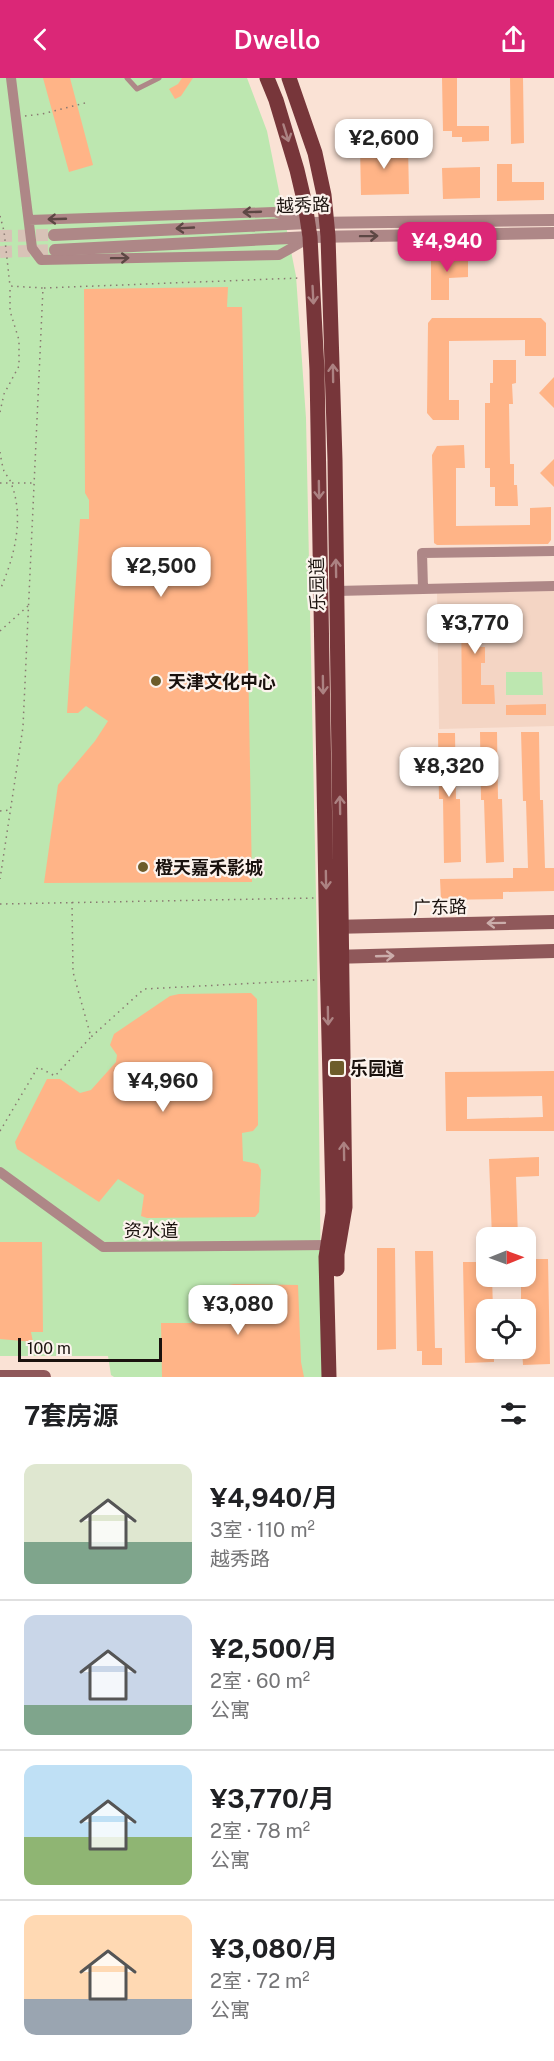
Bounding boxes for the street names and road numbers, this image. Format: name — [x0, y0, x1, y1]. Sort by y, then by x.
street label: 越秀路 — [276, 194, 330, 216]
street label: 乐园道 — [306, 557, 328, 611]
street label: 广东路 — [413, 896, 467, 918]
street label: 资水道 — [124, 1220, 178, 1241]

